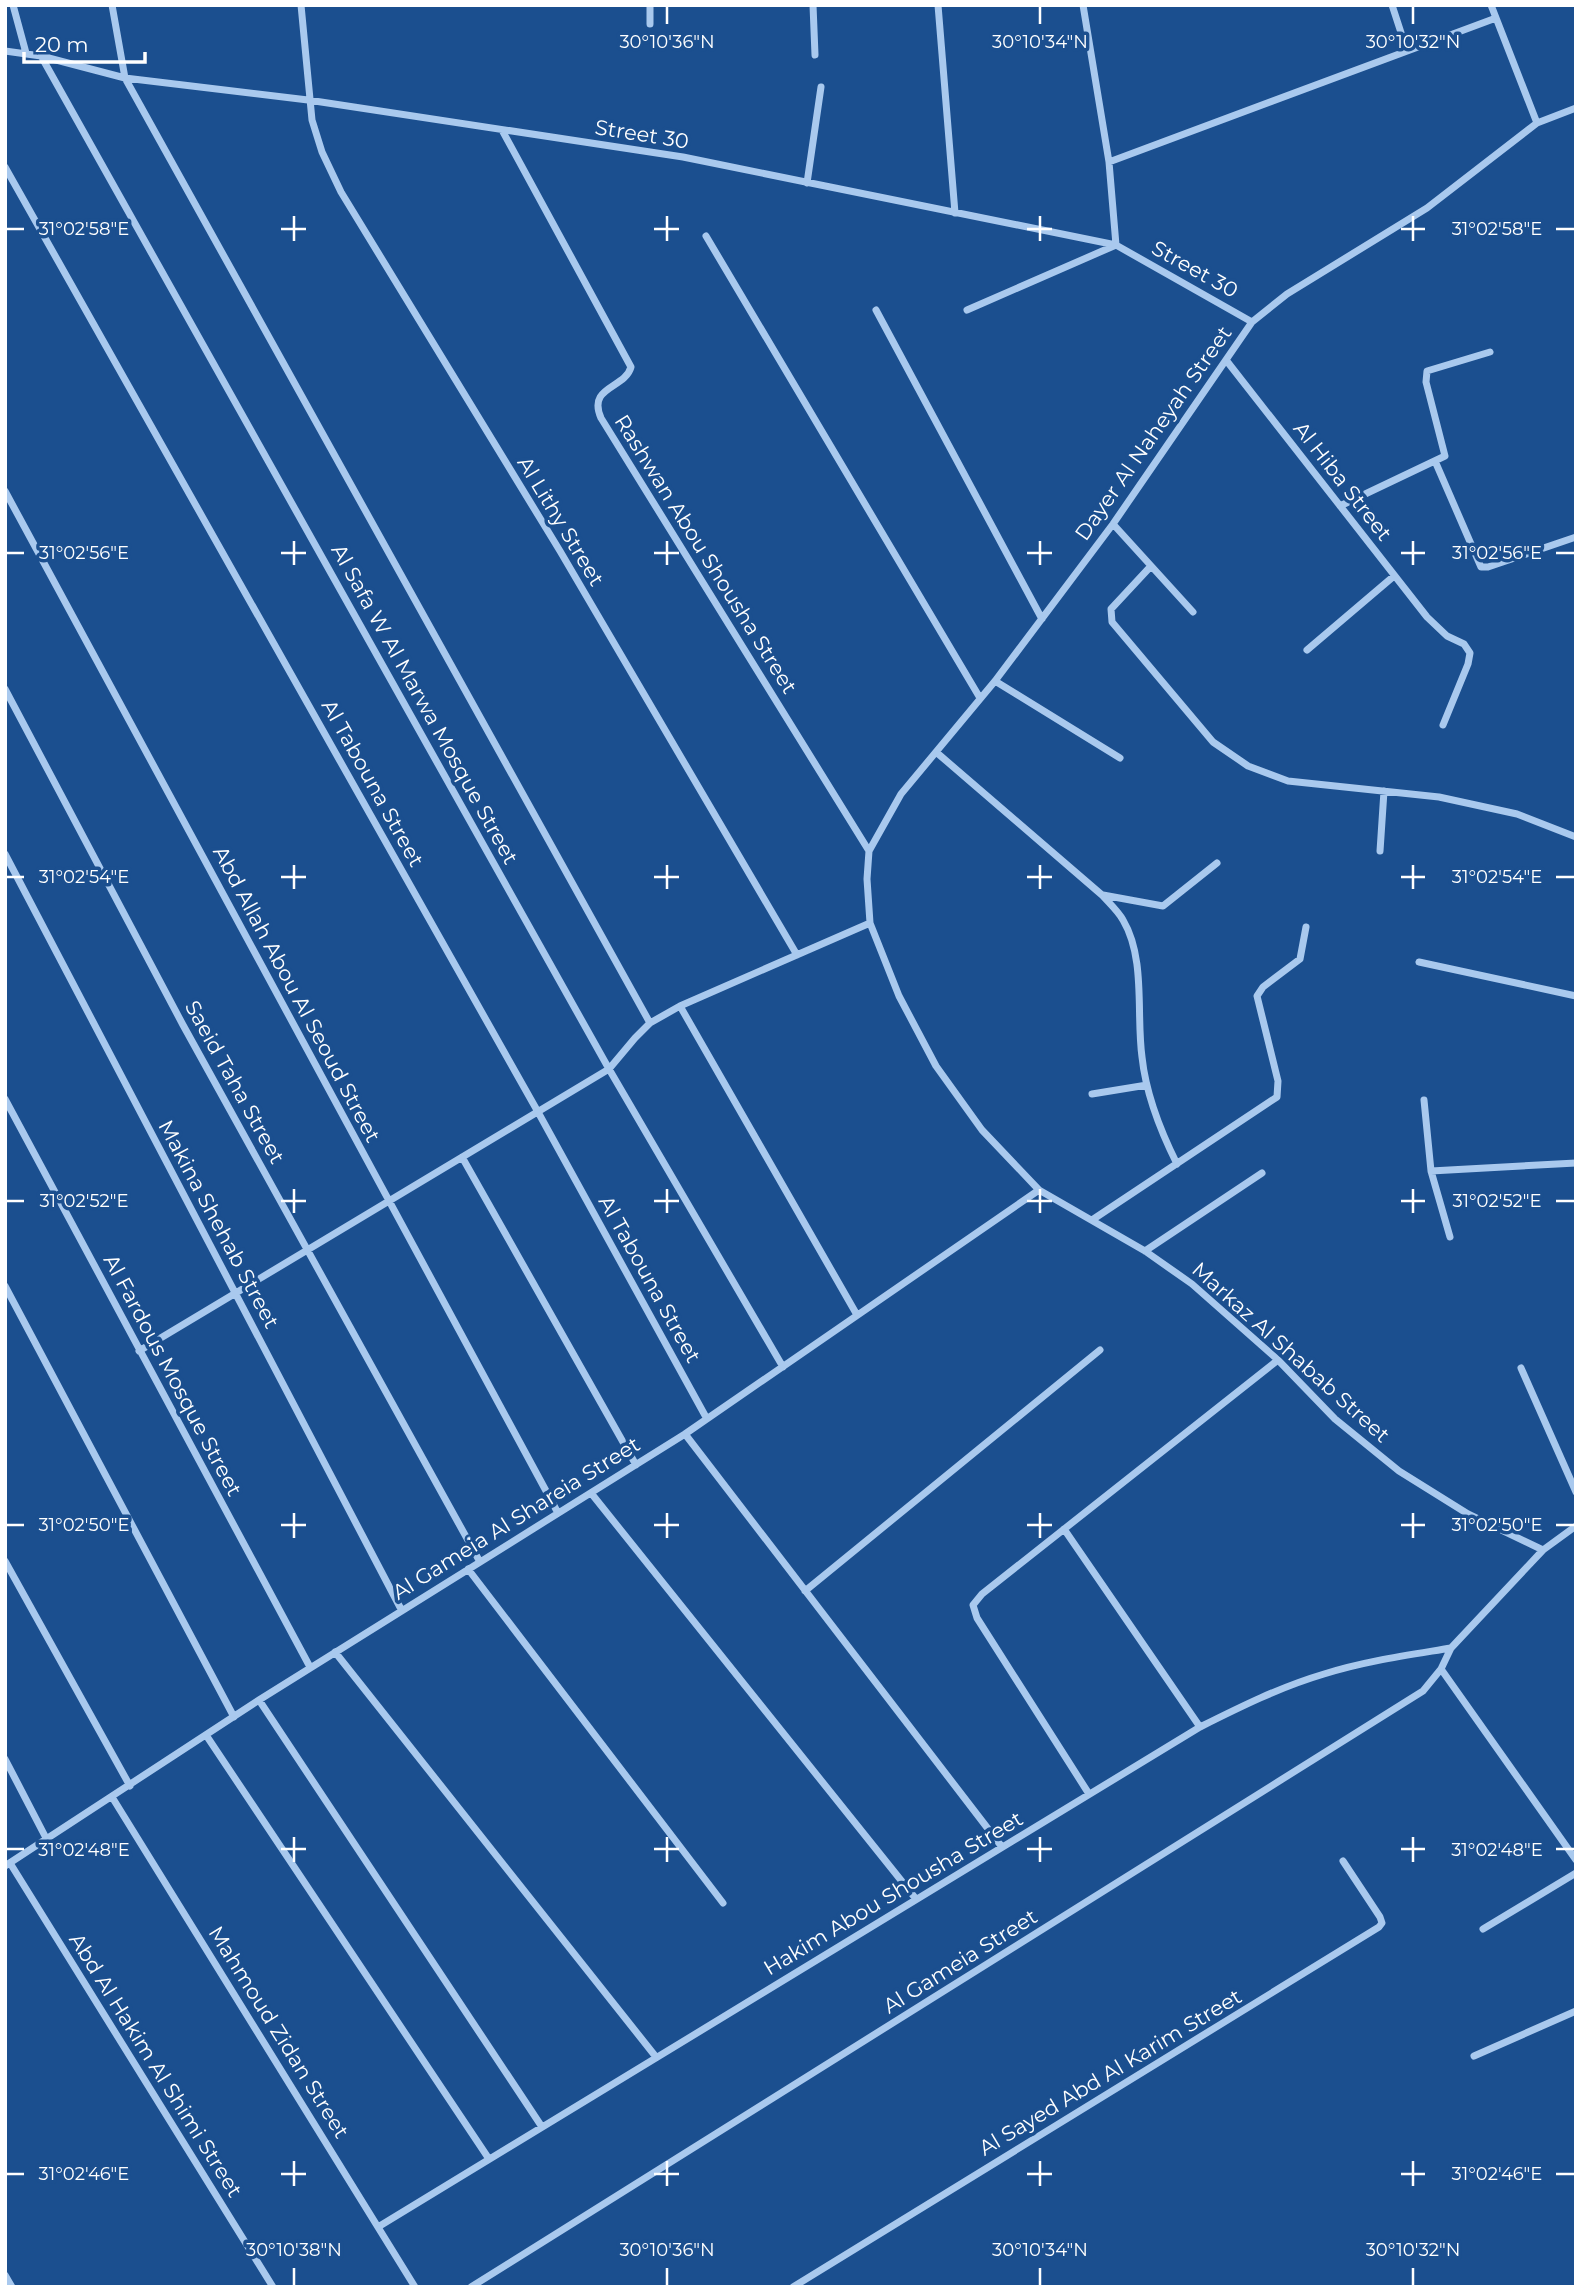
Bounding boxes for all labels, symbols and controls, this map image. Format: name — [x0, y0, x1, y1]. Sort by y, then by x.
scale bar — [24, 21, 145, 65]
text: 30°10'36"N — [619, 31, 715, 53]
text: 30°10'34"N — [992, 31, 1088, 53]
text: 30°10'32"N — [1366, 31, 1460, 53]
text: 20 m — [35, 32, 89, 57]
street label: Street 30 — [593, 114, 691, 154]
text: 31°02'58"E — [39, 218, 129, 240]
text: 31°02'58"E — [1452, 218, 1542, 240]
street label: Street 30 — [1148, 235, 1242, 303]
street label: Dayer Al Naheyah Street — [1069, 321, 1237, 545]
street label: Rashwan Abou Shousha Street — [610, 410, 802, 698]
street label: Al Hiba Street — [1289, 416, 1397, 546]
street label: Al Lithy Street — [512, 452, 610, 590]
street label: Al Safa W Al Marwa Mosque Street — [326, 540, 524, 868]
text: 31°02'56"E — [39, 542, 129, 564]
text: 31°02'56"E — [1452, 542, 1542, 564]
street label: Al Tabouna Street — [317, 695, 429, 871]
street label: Abd Allah Abou Al Seoud Street — [208, 842, 386, 1146]
text: 31°02'54"E — [39, 866, 129, 888]
text: 31°02'54"E — [1452, 866, 1542, 888]
street label: Saeid Taha Street — [180, 996, 290, 1168]
street label: Makina Shehab Street — [153, 1116, 285, 1332]
text: 31°02'52"E — [39, 1190, 129, 1212]
text: 31°02'52"E — [1452, 1190, 1542, 1212]
street label: Al Tabouna Street — [594, 1191, 706, 1367]
street label: Al Fardous Mosque Street — [98, 1250, 248, 1500]
street label: Markaz Al Shabab Street — [1187, 1257, 1395, 1447]
street label: Al Gameia Al Shareia Street — [388, 1431, 644, 1605]
text: 31°02'50"E — [38, 1514, 130, 1536]
text: 31°02'50"E — [1451, 1514, 1543, 1536]
street label: Hakim Abou Shousha Street — [759, 1806, 1027, 1980]
text: 31°02'48"E — [38, 1839, 130, 1861]
text: 31°02'48"E — [1451, 1839, 1543, 1861]
street label: Al Gameia Street — [878, 1904, 1042, 2018]
street label: Mahmoud Zidan Street — [203, 1921, 355, 2143]
street label: Abd Al Hakim Al Shimi Street — [64, 1928, 248, 2202]
street label: Al Sayed Abd Al Karim Street — [974, 1983, 1246, 2161]
text: 31°02'46"E — [39, 2163, 129, 2185]
text: 31°02'46"E — [1452, 2163, 1542, 2185]
text: 30°10'38"N — [246, 2239, 342, 2261]
text: 30°10'36"N — [619, 2239, 715, 2261]
text: 30°10'34"N — [992, 2239, 1088, 2261]
text: 30°10'32"N — [1366, 2239, 1460, 2261]

